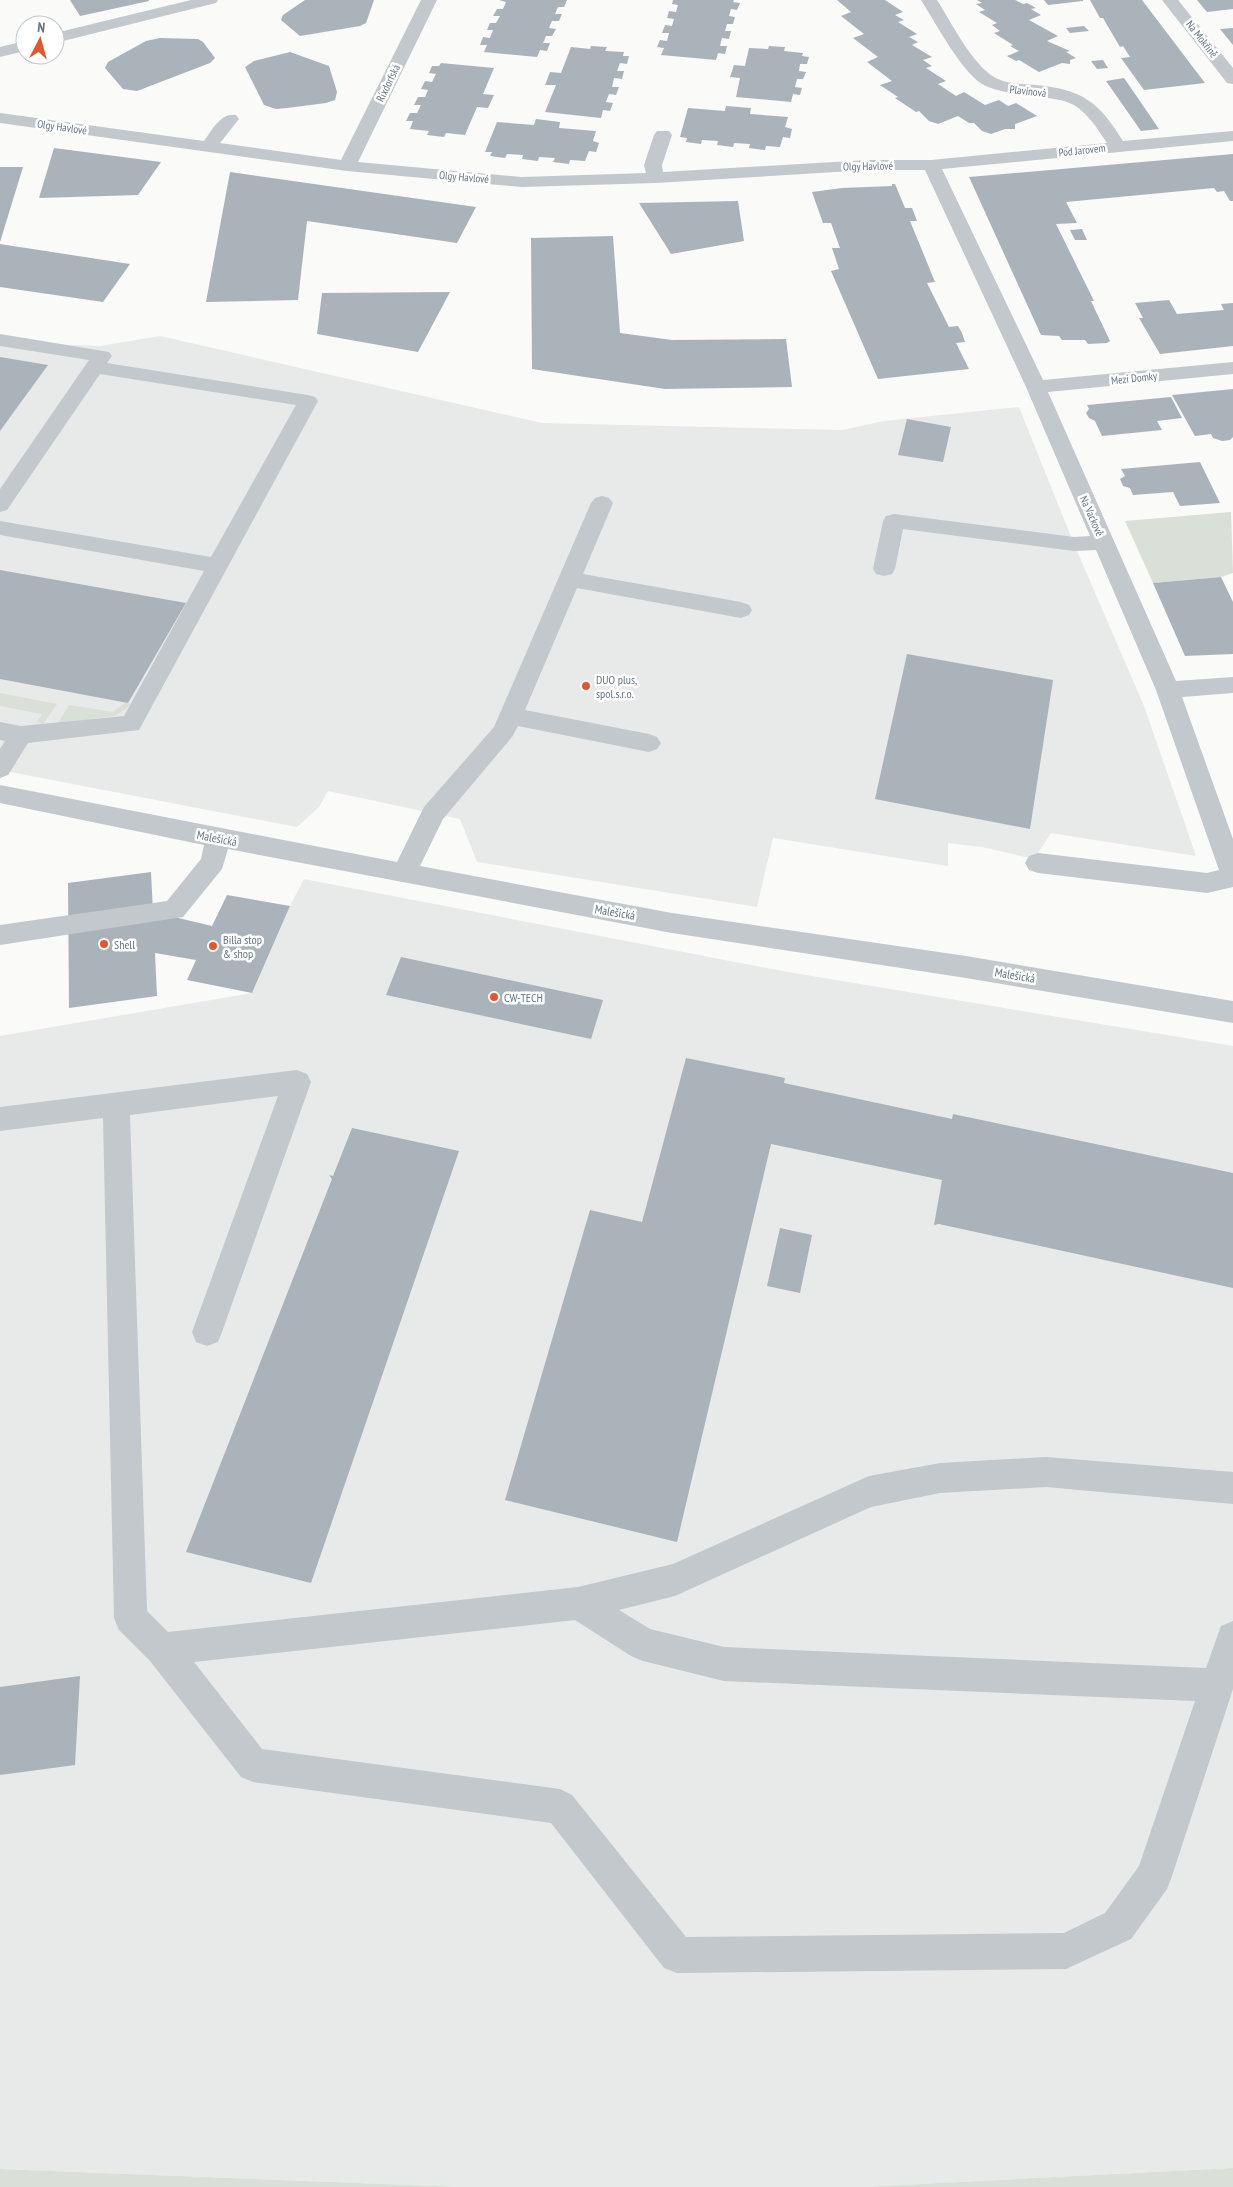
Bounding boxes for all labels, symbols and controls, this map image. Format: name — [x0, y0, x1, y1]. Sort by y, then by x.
north arrow — [15, 15, 65, 65]
text: N — [37, 18, 46, 36]
street label: Na Mokřině — [1183, 18, 1221, 61]
street label: Rixdorfská — [373, 62, 403, 104]
street label: Plavínová — [1009, 82, 1047, 100]
street label: Olgy Havlové — [36, 117, 88, 137]
street label: Pod Jarovem — [1058, 141, 1106, 159]
street label: Olgy Havlové — [843, 159, 894, 173]
street label: Olgy Havlové — [438, 168, 490, 186]
street label: Mezi Domky — [1110, 369, 1159, 387]
street label: Na Vackově — [1077, 494, 1107, 539]
place label: DUO plus, spol.s.r.o. — [596, 672, 637, 701]
marker: DUO plus, spol.s.r.o. — [580, 680, 592, 692]
street label: Malešická — [196, 827, 239, 849]
street label: Malešická — [594, 901, 636, 923]
place label: Billa stop & shop — [223, 932, 262, 961]
place label: Shell — [114, 937, 135, 952]
marker: Shell — [98, 938, 110, 950]
marker: Billa stop & shop — [207, 940, 219, 952]
street label: Malešická — [994, 964, 1036, 986]
place label: CW-TECH — [504, 990, 543, 1005]
marker: CW-TECH — [488, 991, 500, 1003]

